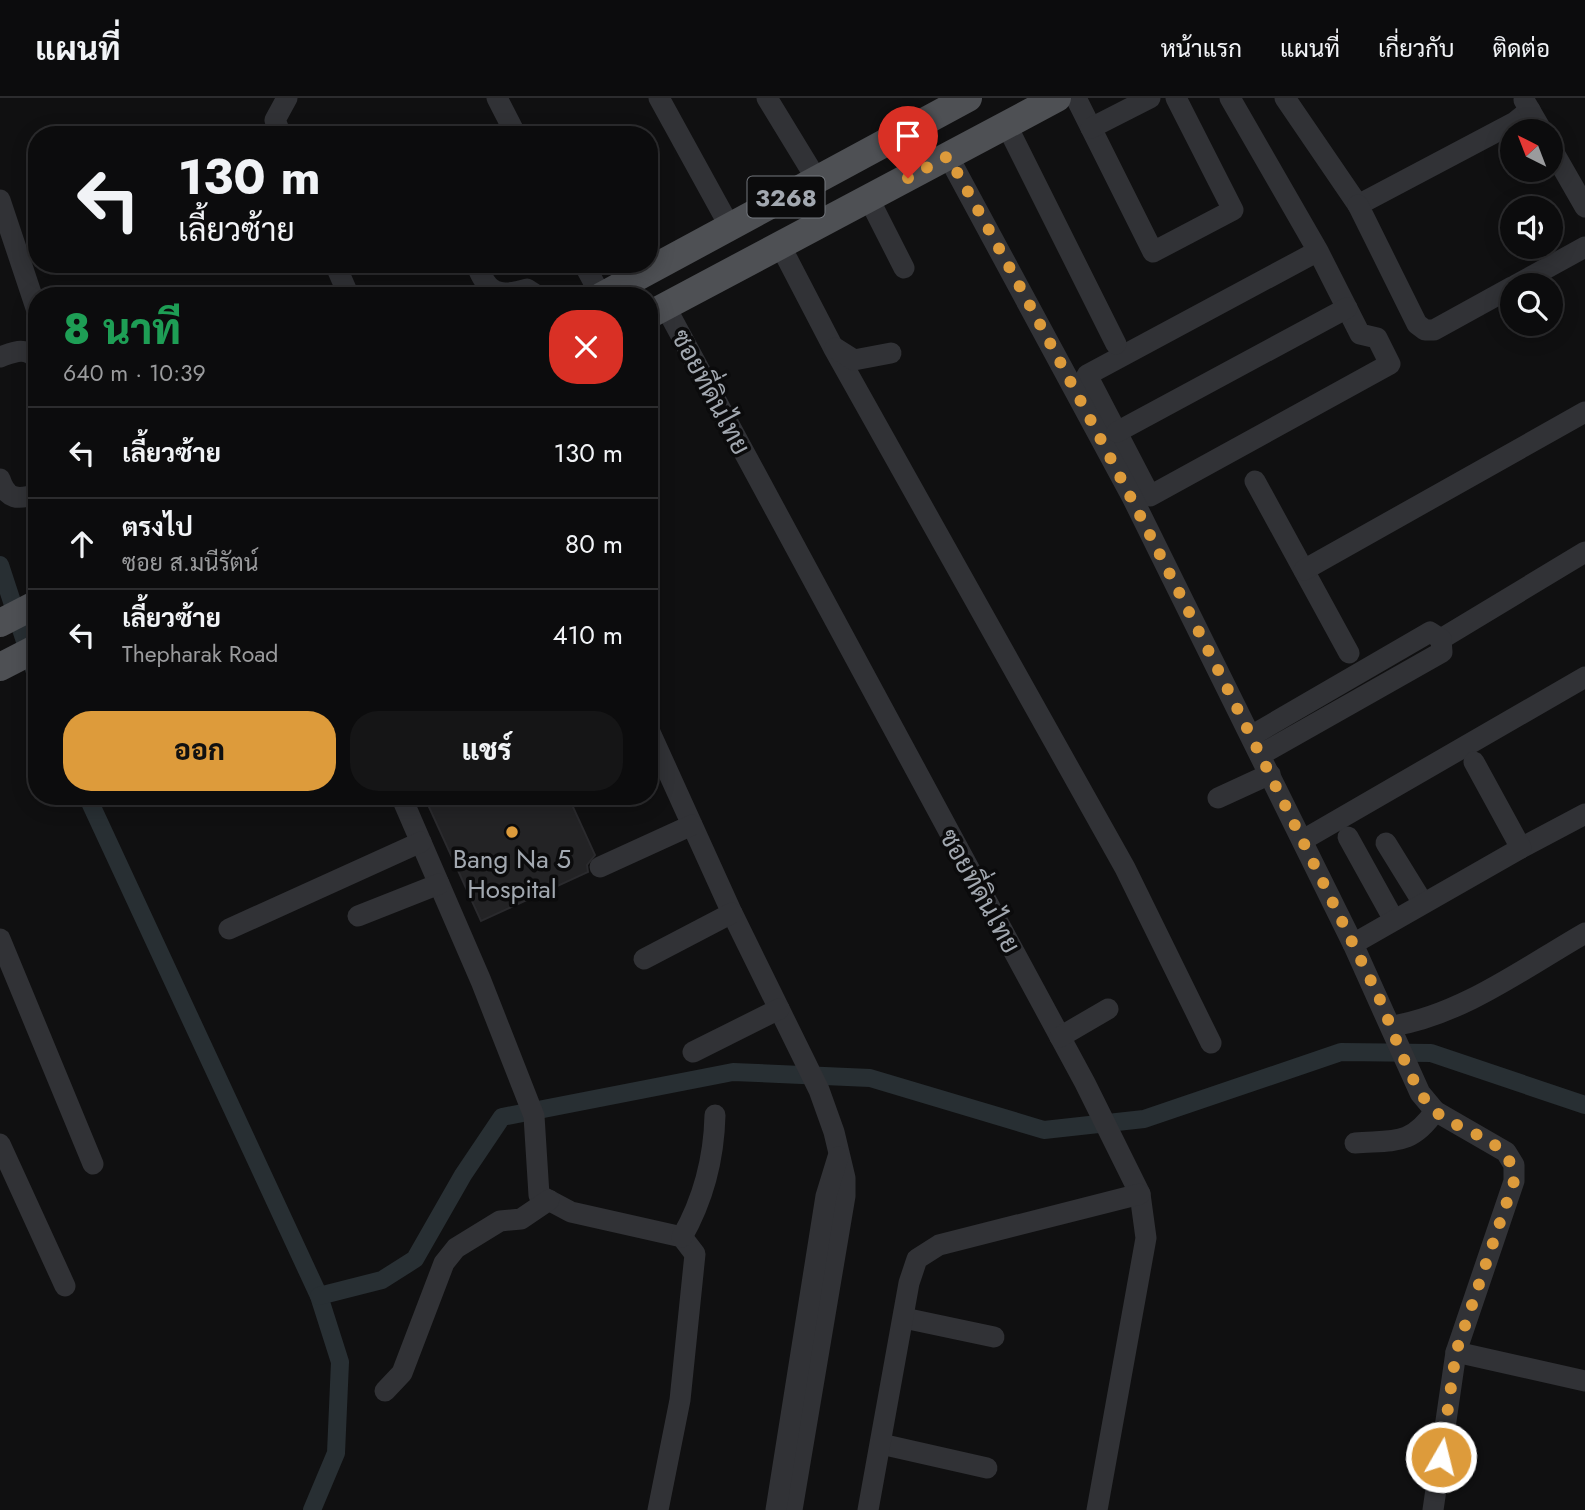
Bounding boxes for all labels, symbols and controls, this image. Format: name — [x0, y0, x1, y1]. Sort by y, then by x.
text: แผนที่ — [35, 25, 121, 72]
text: หน้าแรก — [1161, 31, 1242, 66]
text: แผนที่ — [1280, 31, 1340, 66]
text: เกี่ยวกับ — [1378, 31, 1455, 66]
text: ติดต่อ — [1493, 31, 1550, 66]
pin — [878, 106, 938, 178]
icon: arrive — [889, 117, 927, 155]
north arrow — [1500, 119, 1563, 182]
map controls — [1500, 119, 1563, 336]
text: 130 m — [178, 142, 321, 212]
icon: left — [63, 154, 154, 245]
road number: 3268 — [748, 176, 824, 217]
button: sound — [1500, 196, 1563, 259]
text: เลี้ยวซ้าย — [178, 207, 295, 253]
button: search — [1500, 273, 1563, 336]
text: 8 นาที — [63, 299, 181, 360]
button: close — [549, 310, 623, 384]
street label: ซอยที่ดินไทย — [662, 321, 763, 462]
text: 640 m · 10:39 — [63, 356, 206, 390]
icon: left — [63, 434, 101, 472]
text: เลี้ยวซ้าย — [122, 434, 221, 472]
text: 130 m — [553, 434, 623, 472]
text: ตรงไป — [122, 508, 193, 546]
icon: ahead — [63, 525, 101, 563]
text: 80 m — [565, 525, 623, 563]
text: ซอย ส.มนีรัตน์ — [122, 546, 258, 580]
text: เลี้ยวซ้าย — [122, 599, 221, 637]
icon: left — [63, 616, 101, 654]
text: 410 m — [552, 616, 623, 654]
text: Thepharak Road — [122, 637, 278, 671]
button: ออก — [63, 711, 336, 791]
button: แชร์ — [350, 711, 623, 791]
street label: ซอยที่ดินไทย — [930, 820, 1033, 960]
marker: Bang Na 5 Hospital — [504, 824, 520, 840]
place label: Bang Na 5 Hospital — [453, 840, 571, 908]
position arrow — [1404, 1420, 1478, 1494]

